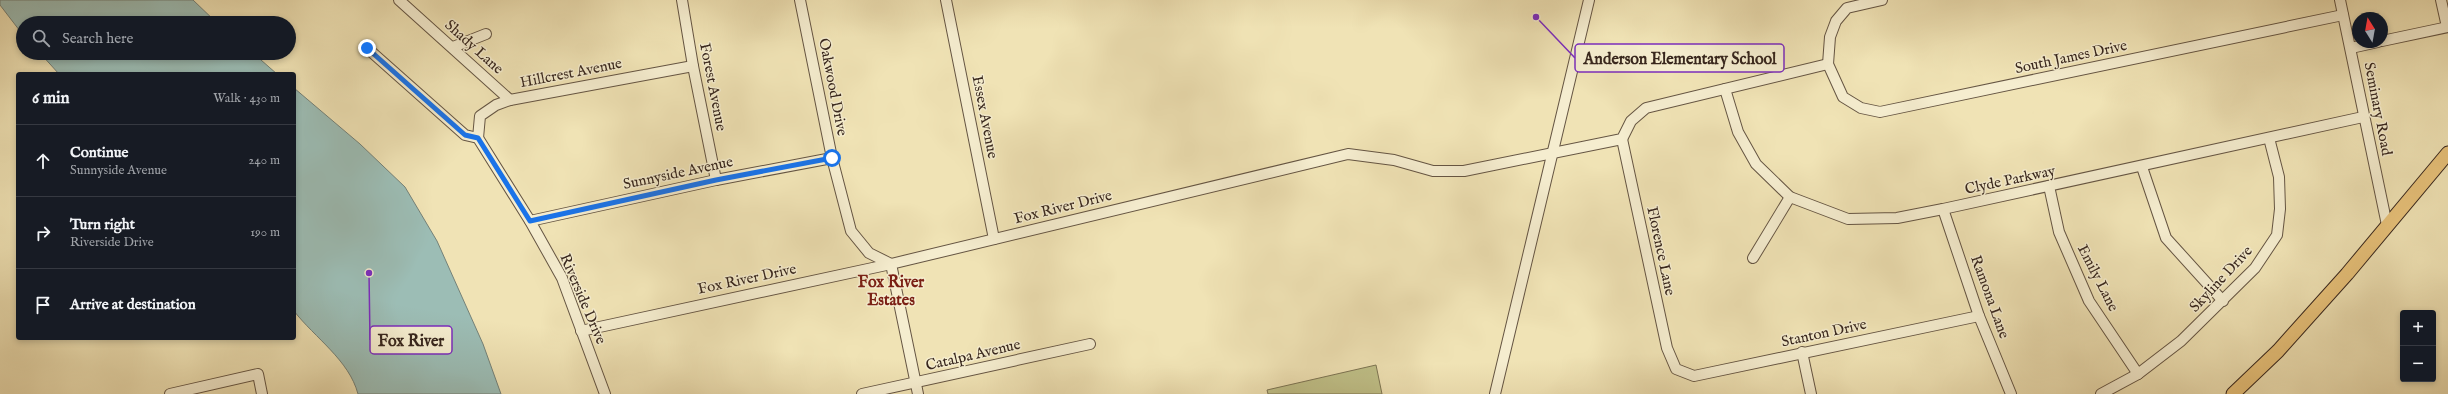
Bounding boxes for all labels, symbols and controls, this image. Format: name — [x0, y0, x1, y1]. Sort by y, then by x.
north arrow — [2352, 12, 2388, 48]
search box — [16, 16, 296, 60]
street label: Shady Lane — [441, 16, 507, 78]
icon: search — [30, 27, 52, 49]
text: Search here — [62, 29, 133, 48]
street label: South James Drive — [2013, 36, 2129, 78]
street label: Oakwood Drive — [814, 37, 852, 137]
route end — [358, 39, 376, 57]
street label: Forest Avenue — [695, 41, 731, 133]
callout: Anderson Elementary School — [1575, 44, 1784, 72]
text: Anderson Elementary School — [1583, 50, 1777, 70]
street label: Hillcrest Avenue — [518, 54, 624, 92]
street label: Seminary Road — [2360, 61, 2397, 158]
street label: Essex Avenue — [968, 74, 1002, 160]
text: 6 min — [32, 88, 70, 109]
text: Walk · 430 m — [213, 90, 280, 107]
text: Continue — [70, 143, 128, 162]
route start — [823, 149, 841, 167]
icon: ahead — [32, 150, 54, 172]
text: 240 m — [248, 152, 280, 169]
street label: Sunnyside Avenue — [621, 152, 735, 194]
street label: Clyde Parkway — [1963, 161, 2057, 199]
text: Sunnyside Avenue — [70, 162, 167, 179]
street label: Fox River Drive — [1012, 186, 1114, 228]
street label: Florence Lane — [1642, 205, 1680, 297]
text: Turn right — [70, 215, 135, 234]
icon: right — [32, 222, 54, 244]
text: 190 m — [250, 224, 280, 241]
text: Riverside Drive — [70, 234, 154, 251]
street label: Emily Lane — [2073, 241, 2123, 315]
street label: Skyline Drive — [2185, 242, 2257, 316]
street label: Riverside Drive — [555, 251, 611, 347]
street label: Ramona Lane — [1966, 253, 2014, 341]
street label: Fox River Drive — [696, 259, 798, 299]
district label: Fox River Estates — [858, 273, 924, 311]
icon: arrive — [32, 294, 54, 316]
text: Arrive at destination — [70, 295, 196, 314]
map controls — [2400, 310, 2436, 382]
button: + — [2400, 310, 2436, 346]
street label: Stanton Drive — [1780, 315, 1868, 351]
callout: Fox River — [370, 326, 452, 354]
text: Fox River — [378, 332, 444, 352]
street label: Catalpa Avenue — [924, 335, 1022, 375]
button: − — [2400, 346, 2436, 382]

